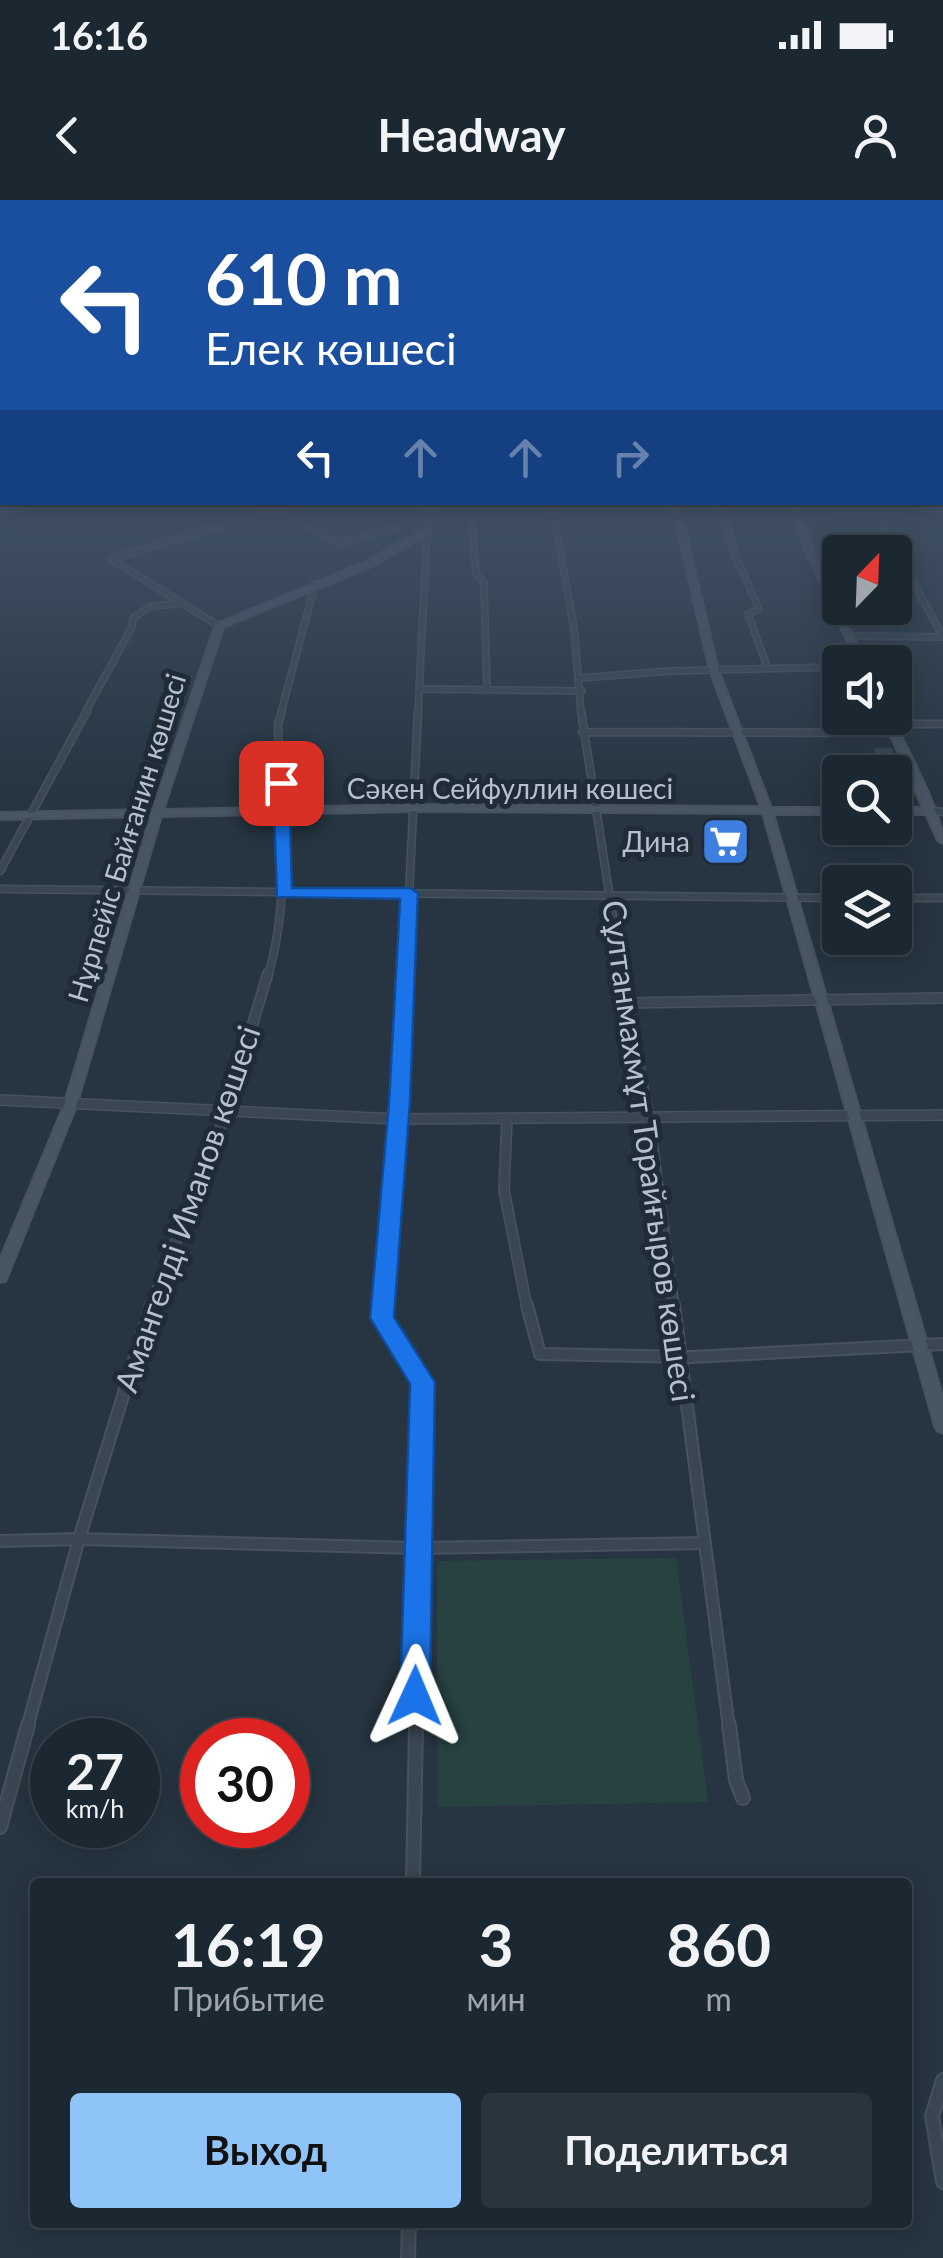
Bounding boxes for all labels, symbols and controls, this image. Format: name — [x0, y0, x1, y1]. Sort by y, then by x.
text: 16:16 — [50, 12, 148, 58]
icon: back — [40, 108, 95, 163]
text: Headway — [377, 108, 566, 162]
icon: person — [848, 108, 903, 163]
text: 610 m — [205, 236, 402, 320]
icon: left — [40, 240, 170, 370]
text: Елек көшесі — [205, 321, 457, 375]
icon: left — [288, 430, 343, 485]
icon: ahead — [393, 430, 448, 485]
icon: ahead — [498, 430, 553, 485]
icon: right — [603, 430, 658, 485]
north arrow — [822, 535, 912, 625]
map controls — [822, 535, 912, 955]
button: sound — [822, 645, 912, 735]
street label: Нұрпейіс Байғанин көшесі — [60, 669, 192, 1006]
pin — [239, 741, 324, 826]
button: search — [822, 755, 912, 845]
icon: arrive — [254, 756, 309, 811]
street label: Сәкен Сейфуллин көшесі — [347, 771, 673, 805]
supermarket icon: Дина — [699, 816, 751, 868]
place label: Дина — [622, 824, 690, 858]
button: layers — [822, 865, 912, 955]
street label: Сұлтанмахмұт Торайғыров көшесі — [595, 898, 704, 1404]
street label: Амангелді Иманов көшесі — [105, 1020, 268, 1397]
position arrow — [363, 1644, 467, 1748]
speed limit sign: 30 — [180, 1718, 310, 1848]
text: 27 — [66, 1741, 124, 1801]
text: km/h — [66, 1793, 124, 1823]
text: 16:19 — [171, 1908, 326, 1980]
text: 3 — [479, 1908, 514, 1980]
text: 860 — [667, 1908, 771, 1980]
text: Прибытие — [172, 1979, 325, 2018]
text: мин — [467, 1979, 526, 2018]
text: m — [706, 1979, 732, 2018]
button: Выход — [70, 2093, 461, 2208]
button: Поделиться — [481, 2093, 872, 2208]

